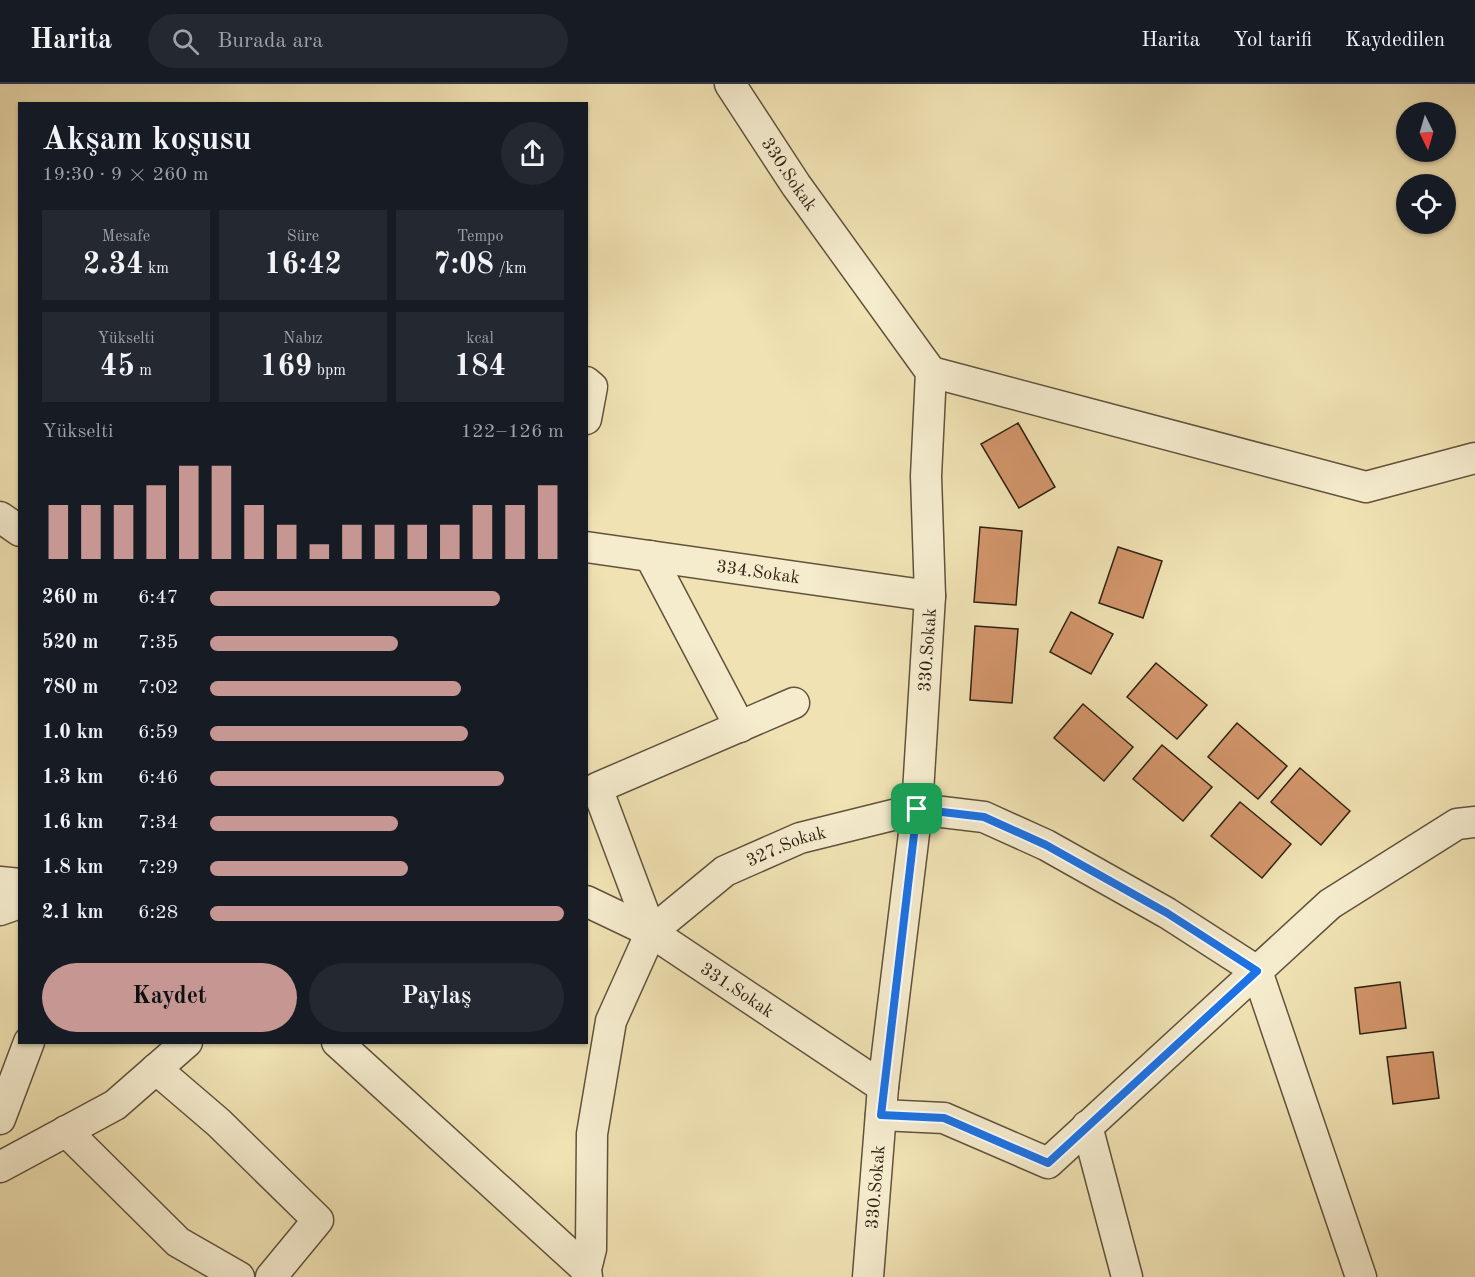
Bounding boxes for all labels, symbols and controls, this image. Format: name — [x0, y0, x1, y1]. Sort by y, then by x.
search box — [148, 14, 568, 68]
icon: search — [169, 25, 202, 58]
text: Harita — [30, 27, 112, 55]
text: Burada ara — [217, 30, 323, 52]
text: Harita — [1141, 30, 1200, 51]
text: Yol tarifi — [1233, 30, 1312, 51]
text: Kaydedilen — [1345, 30, 1445, 51]
north arrow — [1396, 102, 1456, 162]
map controls — [1396, 102, 1456, 234]
button: share — [501, 122, 564, 185]
text: Akşam koşusu — [42, 124, 252, 157]
street label: 330.Sokak — [758, 135, 820, 215]
text: 19:30 · 9 × 260 m — [42, 165, 209, 185]
button: locate — [1396, 174, 1456, 234]
text: Mesafe — [102, 229, 150, 245]
text: Süre — [287, 229, 319, 245]
text: Tempo — [457, 229, 503, 245]
text: 2.34 — [83, 250, 144, 280]
text: 16:42 — [264, 250, 342, 280]
text: 7:08 — [433, 250, 494, 280]
text: km — [144, 261, 169, 277]
text: /km — [494, 261, 527, 277]
text: Yükselti — [97, 331, 155, 347]
text: Nabız — [283, 331, 323, 347]
text: kcal — [466, 331, 494, 347]
text: 45 — [100, 352, 135, 382]
text: 169 — [260, 352, 312, 382]
text: 184 — [454, 352, 506, 382]
text: m — [135, 363, 152, 379]
text: bpm — [312, 363, 346, 379]
text: Yükselti — [42, 422, 113, 442]
text: 122–126 m — [461, 422, 564, 442]
street label: 334.Sokak — [715, 558, 801, 587]
text: 260 m — [42, 588, 98, 608]
text: 6:47 — [138, 588, 178, 608]
street label: 330.Sokak — [916, 608, 940, 693]
text: 520 m — [42, 633, 98, 653]
text: 7:35 — [138, 633, 178, 653]
text: 780 m — [42, 678, 98, 698]
text: 7:02 — [138, 678, 178, 698]
text: 1.0 km — [42, 723, 104, 743]
text: 6:59 — [138, 723, 178, 743]
text: 1.3 km — [42, 768, 104, 788]
text: 6:46 — [138, 768, 178, 788]
pin — [891, 783, 942, 834]
icon: arrive — [900, 792, 933, 825]
text: 1.6 km — [42, 813, 104, 833]
text: 7:34 — [138, 813, 178, 833]
street label: 327.Sokak — [744, 824, 828, 870]
text: 1.8 km — [42, 858, 104, 878]
text: 7:29 — [138, 858, 178, 878]
text: 2.1 km — [42, 903, 104, 923]
text: 6:28 — [138, 903, 178, 923]
street label: 331.Sokak — [697, 960, 777, 1021]
button: Kaydet — [42, 963, 297, 1032]
button: Paylaş — [309, 963, 564, 1032]
street label: 330.Sokak — [863, 1144, 889, 1230]

